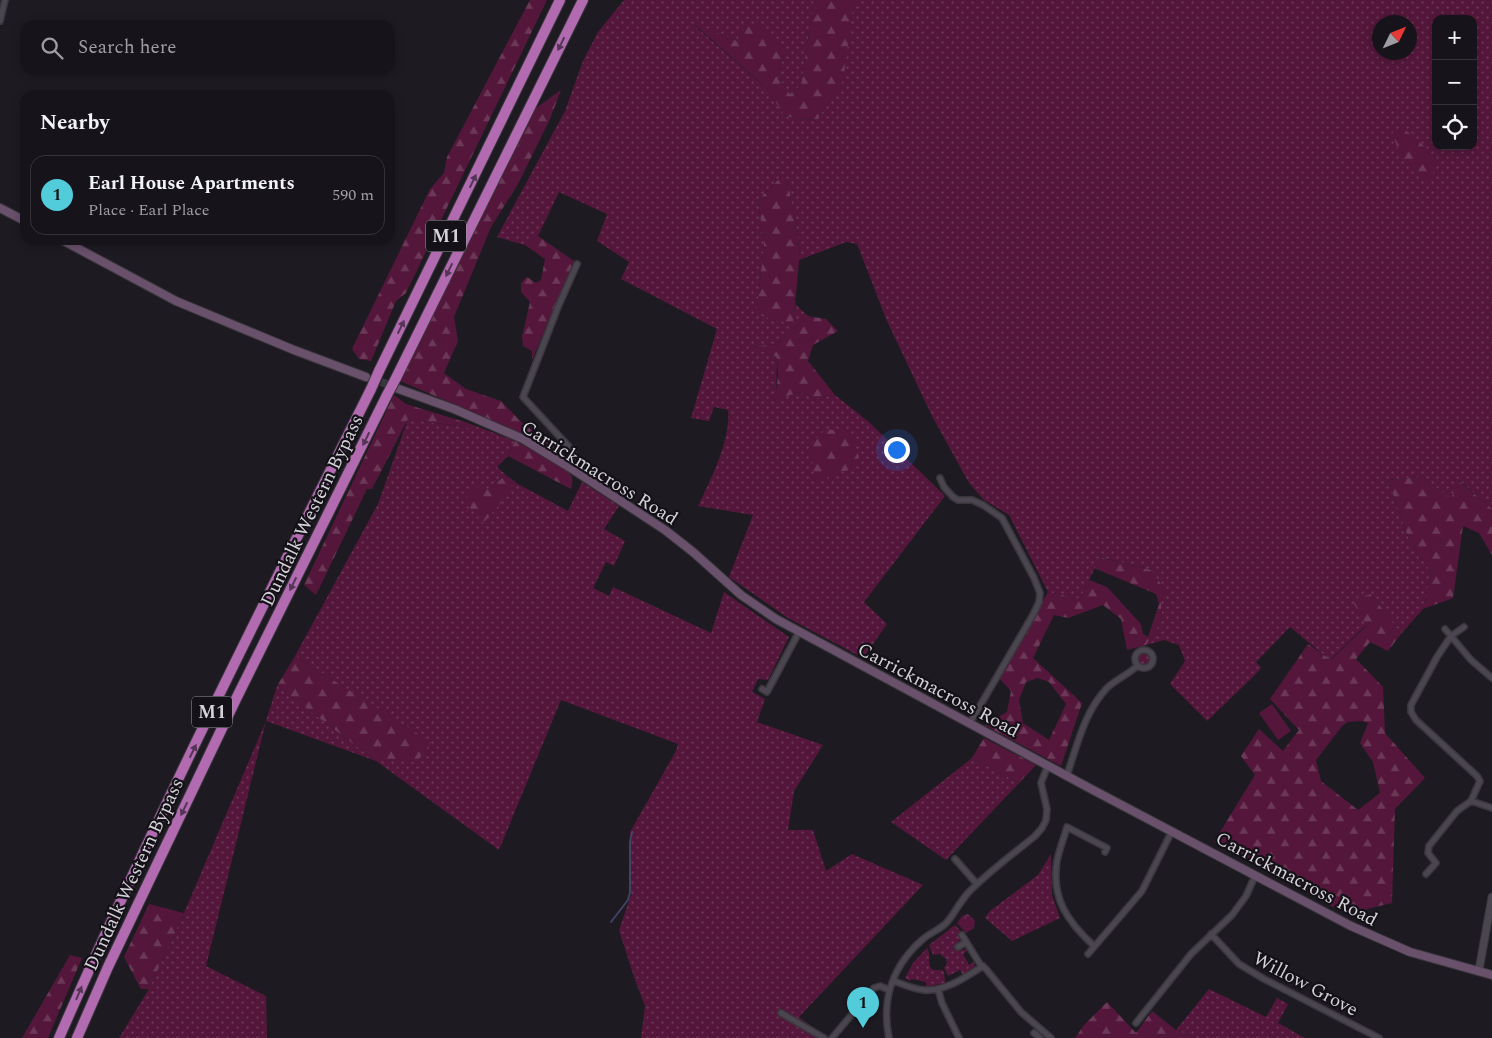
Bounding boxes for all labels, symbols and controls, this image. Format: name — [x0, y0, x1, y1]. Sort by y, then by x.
north arrow — [1372, 15, 1417, 60]
map controls — [1432, 15, 1477, 150]
button: + — [1432, 15, 1477, 60]
search box — [20, 20, 395, 75]
text: Search here — [78, 33, 177, 62]
icon: search — [38, 34, 66, 62]
one-way arrow — [557, 37, 565, 51]
button: − — [1432, 60, 1477, 105]
button: locate — [1432, 105, 1477, 150]
text: Nearby — [40, 107, 110, 139]
text: Earl House Apartments — [88, 169, 295, 198]
one-way arrow — [469, 174, 477, 188]
text: 1 — [53, 183, 61, 207]
text: 590 m — [332, 183, 374, 207]
text: Place · Earl Place — [88, 198, 210, 222]
road number: M1 — [426, 220, 466, 252]
one-way arrow — [445, 262, 453, 277]
one-way arrow — [397, 320, 405, 334]
street label: Dundalk Western Bypass — [253, 410, 371, 611]
street label: Carrickmacross Road — [515, 413, 683, 533]
one-way arrow — [362, 432, 370, 446]
your location — [884, 437, 910, 463]
one-way arrow — [289, 577, 297, 591]
street label: Carrickmacross Road — [852, 635, 1025, 745]
road number: M1 — [192, 696, 232, 728]
one-way arrow — [189, 744, 197, 758]
street label: Dundalk Western Bypass — [77, 773, 192, 976]
one-way arrow — [179, 802, 187, 816]
street label: Carrickmacross Road — [1210, 824, 1383, 934]
street label: Willow Grove — [1247, 944, 1363, 1024]
one-way arrow — [75, 986, 83, 1000]
pin: 1 — [847, 987, 879, 1028]

